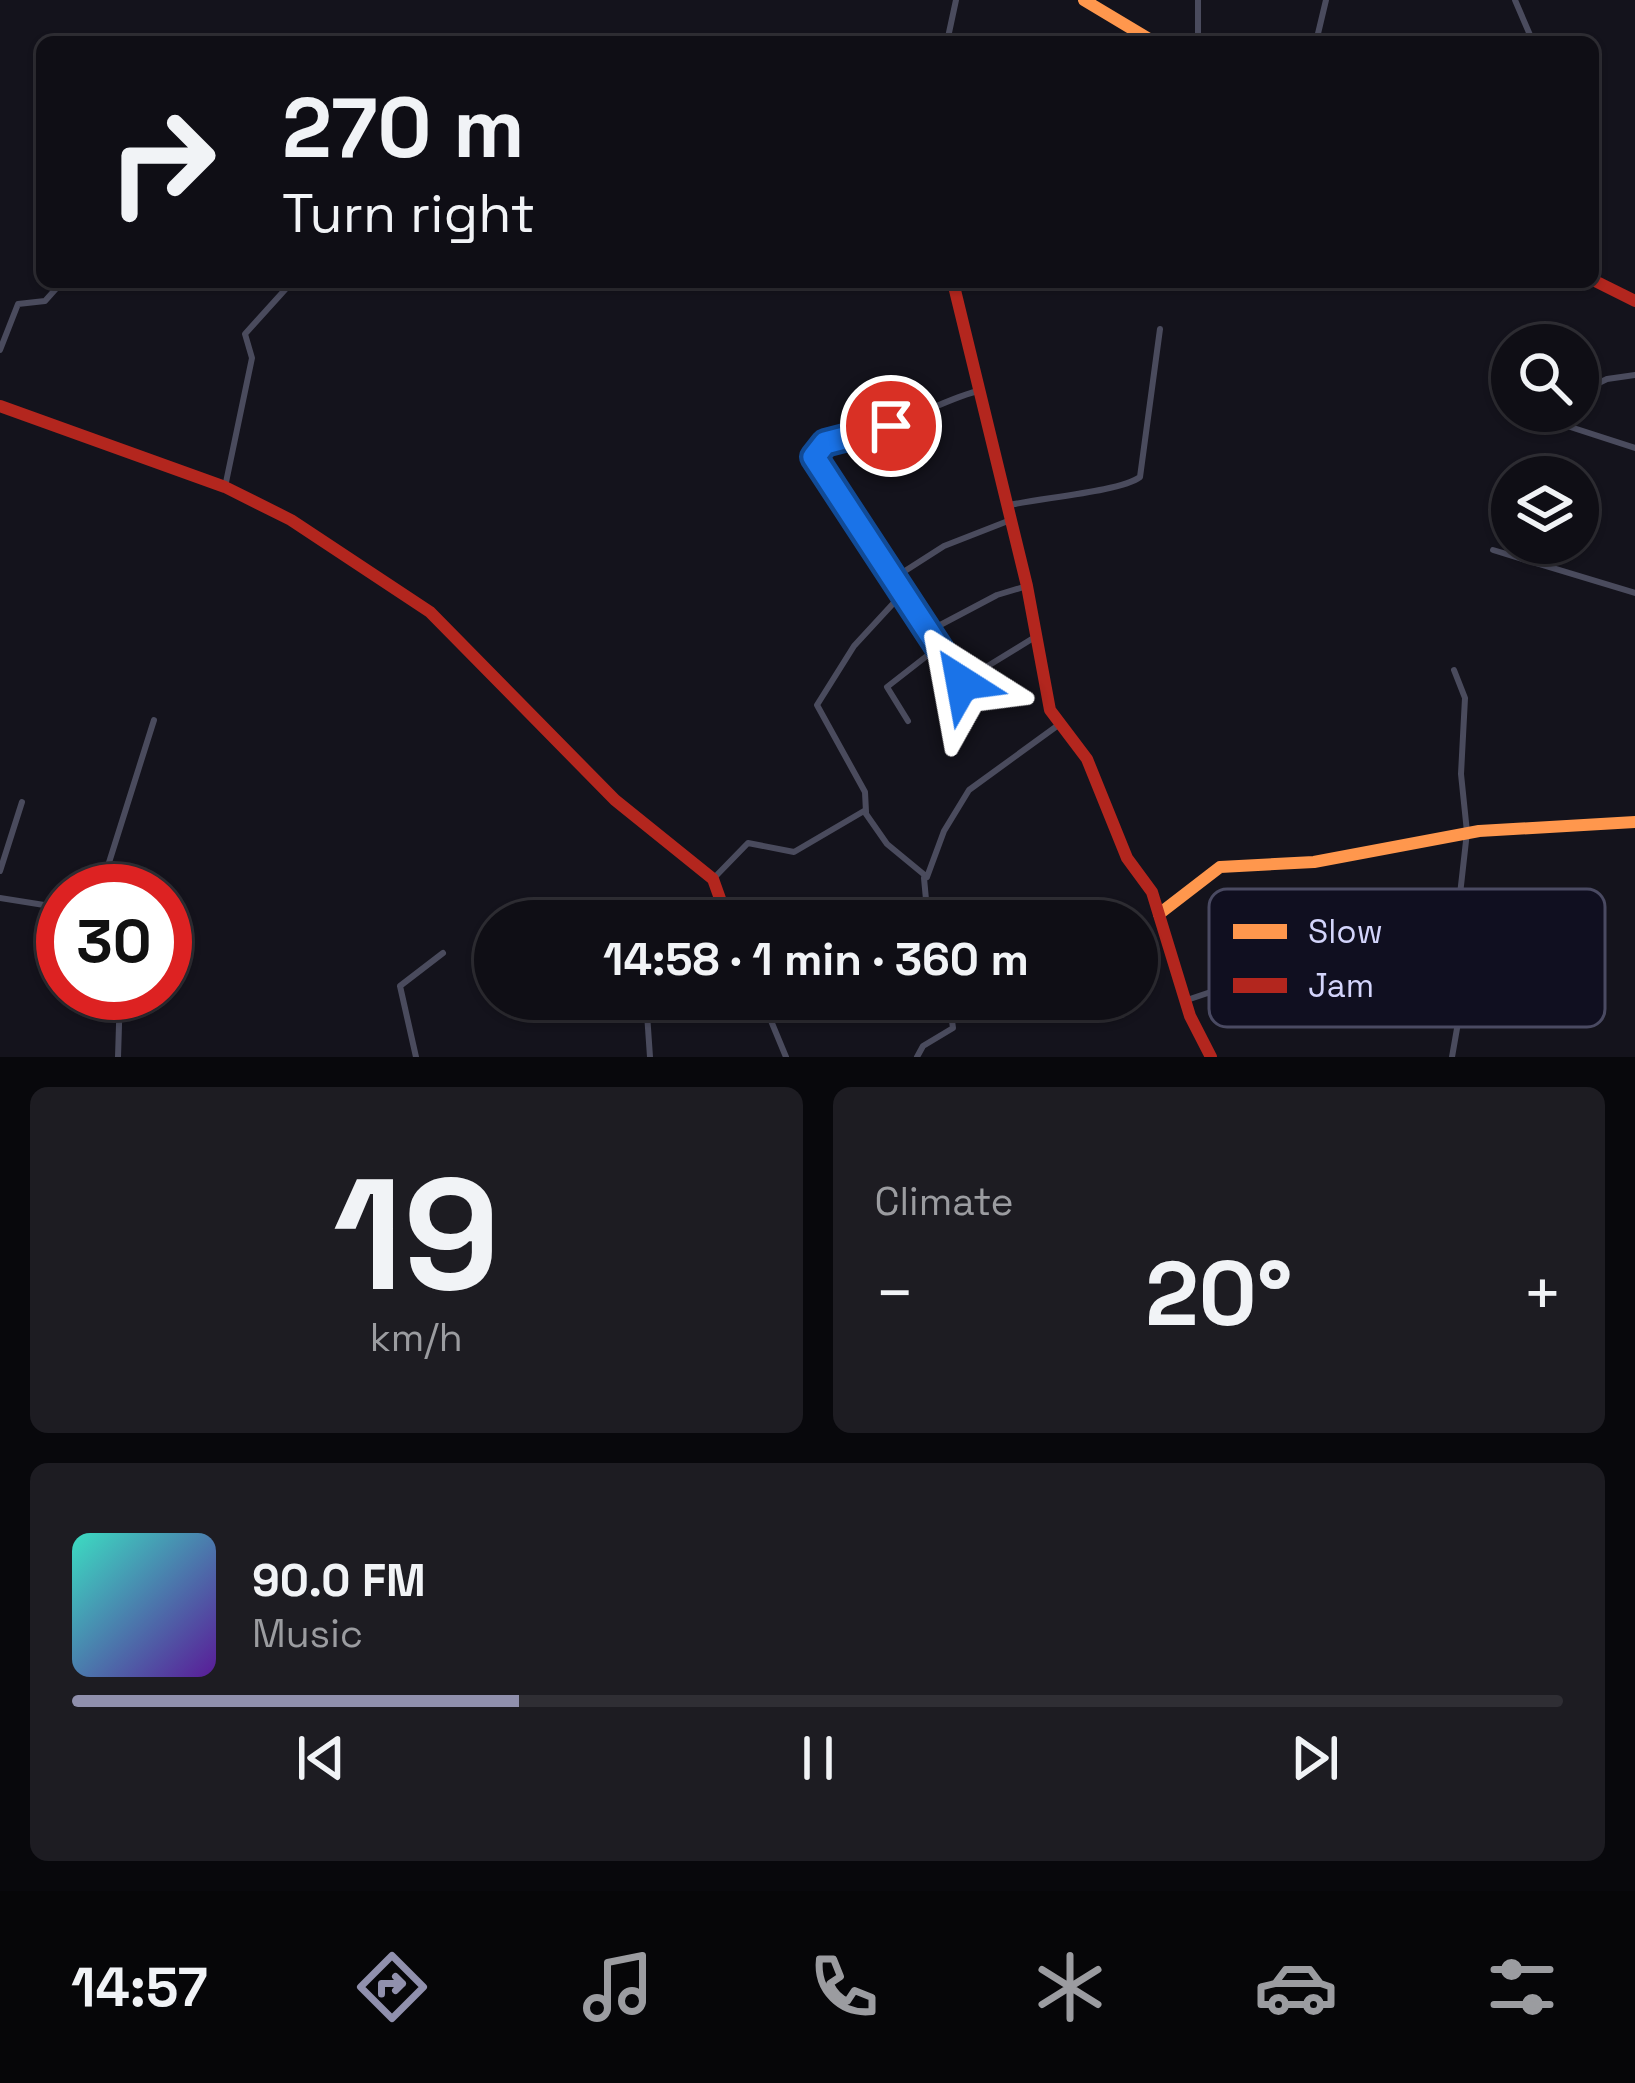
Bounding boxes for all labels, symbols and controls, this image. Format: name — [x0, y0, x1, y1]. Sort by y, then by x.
text: 270 m — [282, 74, 525, 182]
icon: right — [84, 84, 240, 240]
text: Turn right — [282, 179, 535, 248]
map controls — [1491, 324, 1599, 564]
button: search — [1491, 324, 1599, 432]
pin — [840, 375, 942, 477]
icon: arrive — [858, 393, 924, 459]
button: layers — [1491, 456, 1599, 564]
position arrow — [899, 620, 1025, 746]
speed limit sign: 30 — [36, 864, 192, 1020]
legend — [1209, 889, 1605, 1027]
text: Slow — [1308, 911, 1383, 953]
text: 14:58 · 1 min · 360 m — [603, 931, 1029, 988]
text: Jam — [1308, 965, 1374, 1007]
text: 19 — [333, 1135, 500, 1335]
text: Climate — [875, 1177, 1014, 1226]
text: 20° — [1145, 1236, 1292, 1351]
text: − — [875, 1251, 915, 1335]
text: + — [1522, 1251, 1563, 1335]
text: km/h — [370, 1313, 463, 1362]
text: 90.0 FM — [252, 1552, 426, 1609]
text: Music — [252, 1609, 363, 1658]
icon: previous — [288, 1725, 354, 1791]
icon: pause — [785, 1725, 851, 1791]
icon: next — [1282, 1725, 1348, 1791]
icon: directions — [350, 1945, 434, 2029]
icon: music — [576, 1945, 660, 2029]
icon: phone — [802, 1945, 886, 2029]
icon: climate — [1028, 1945, 1112, 2029]
icon: car — [1254, 1945, 1338, 2029]
icon: filters — [1480, 1945, 1564, 2029]
text: 14:57 — [71, 1953, 208, 2022]

